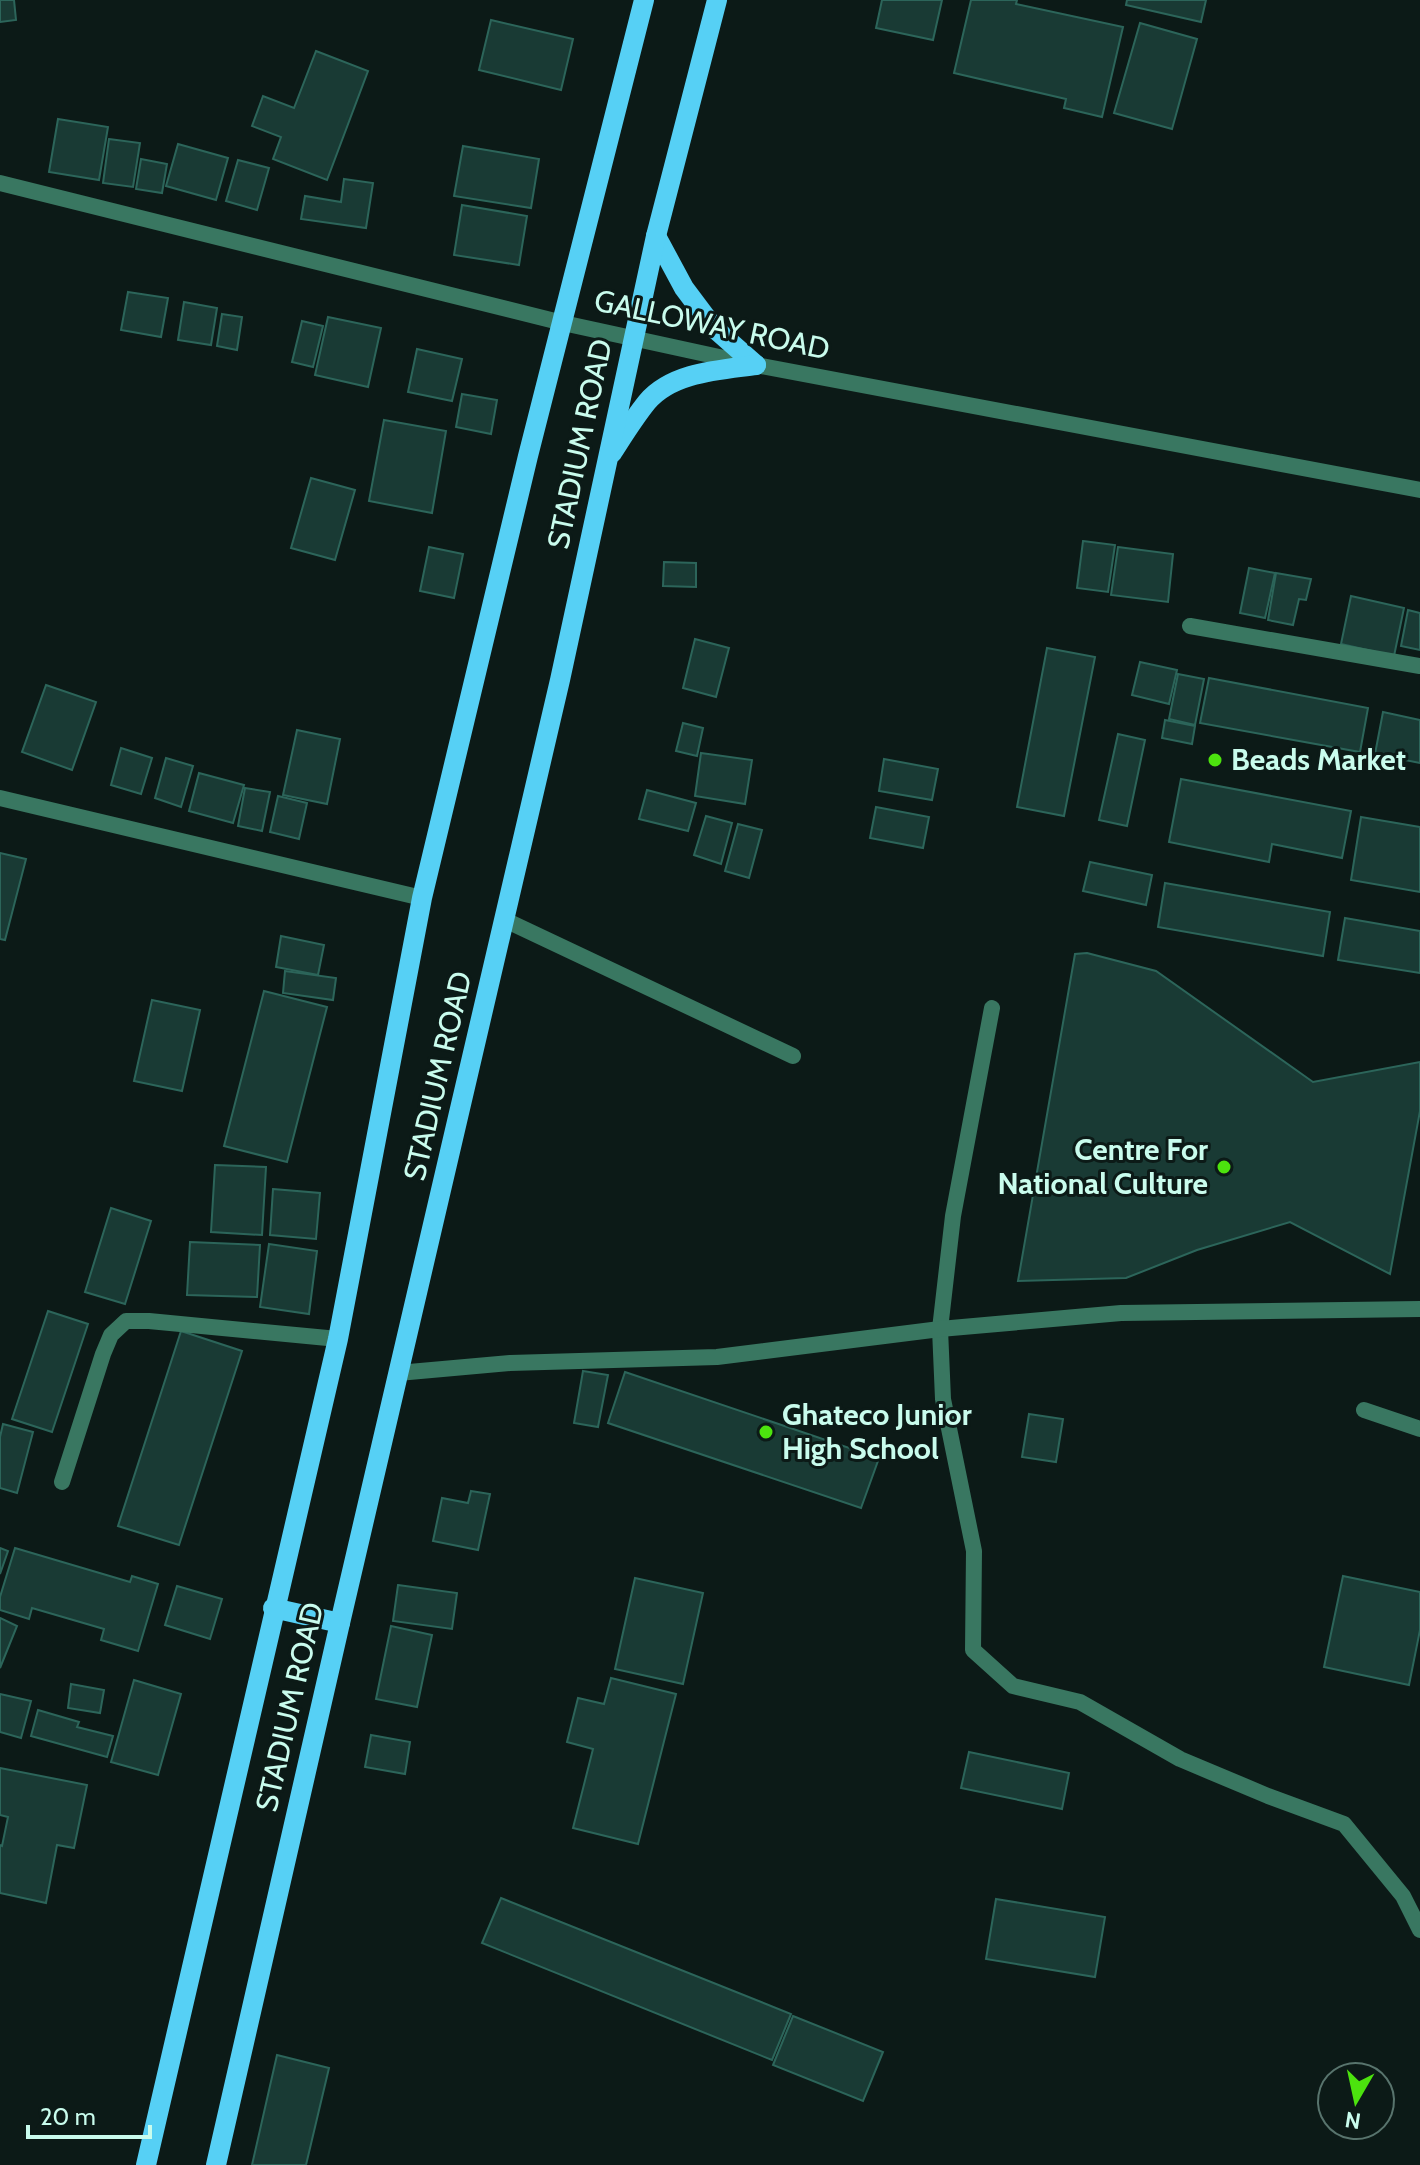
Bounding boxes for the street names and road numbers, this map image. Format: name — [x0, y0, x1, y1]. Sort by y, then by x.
street label: GALLOWAY ROAD — [591, 282, 833, 368]
street label: STADIUM ROAD — [539, 336, 620, 552]
street label: STADIUM ROAD — [395, 968, 480, 1184]
street label: STADIUM ROAD — [247, 1599, 332, 1815]

